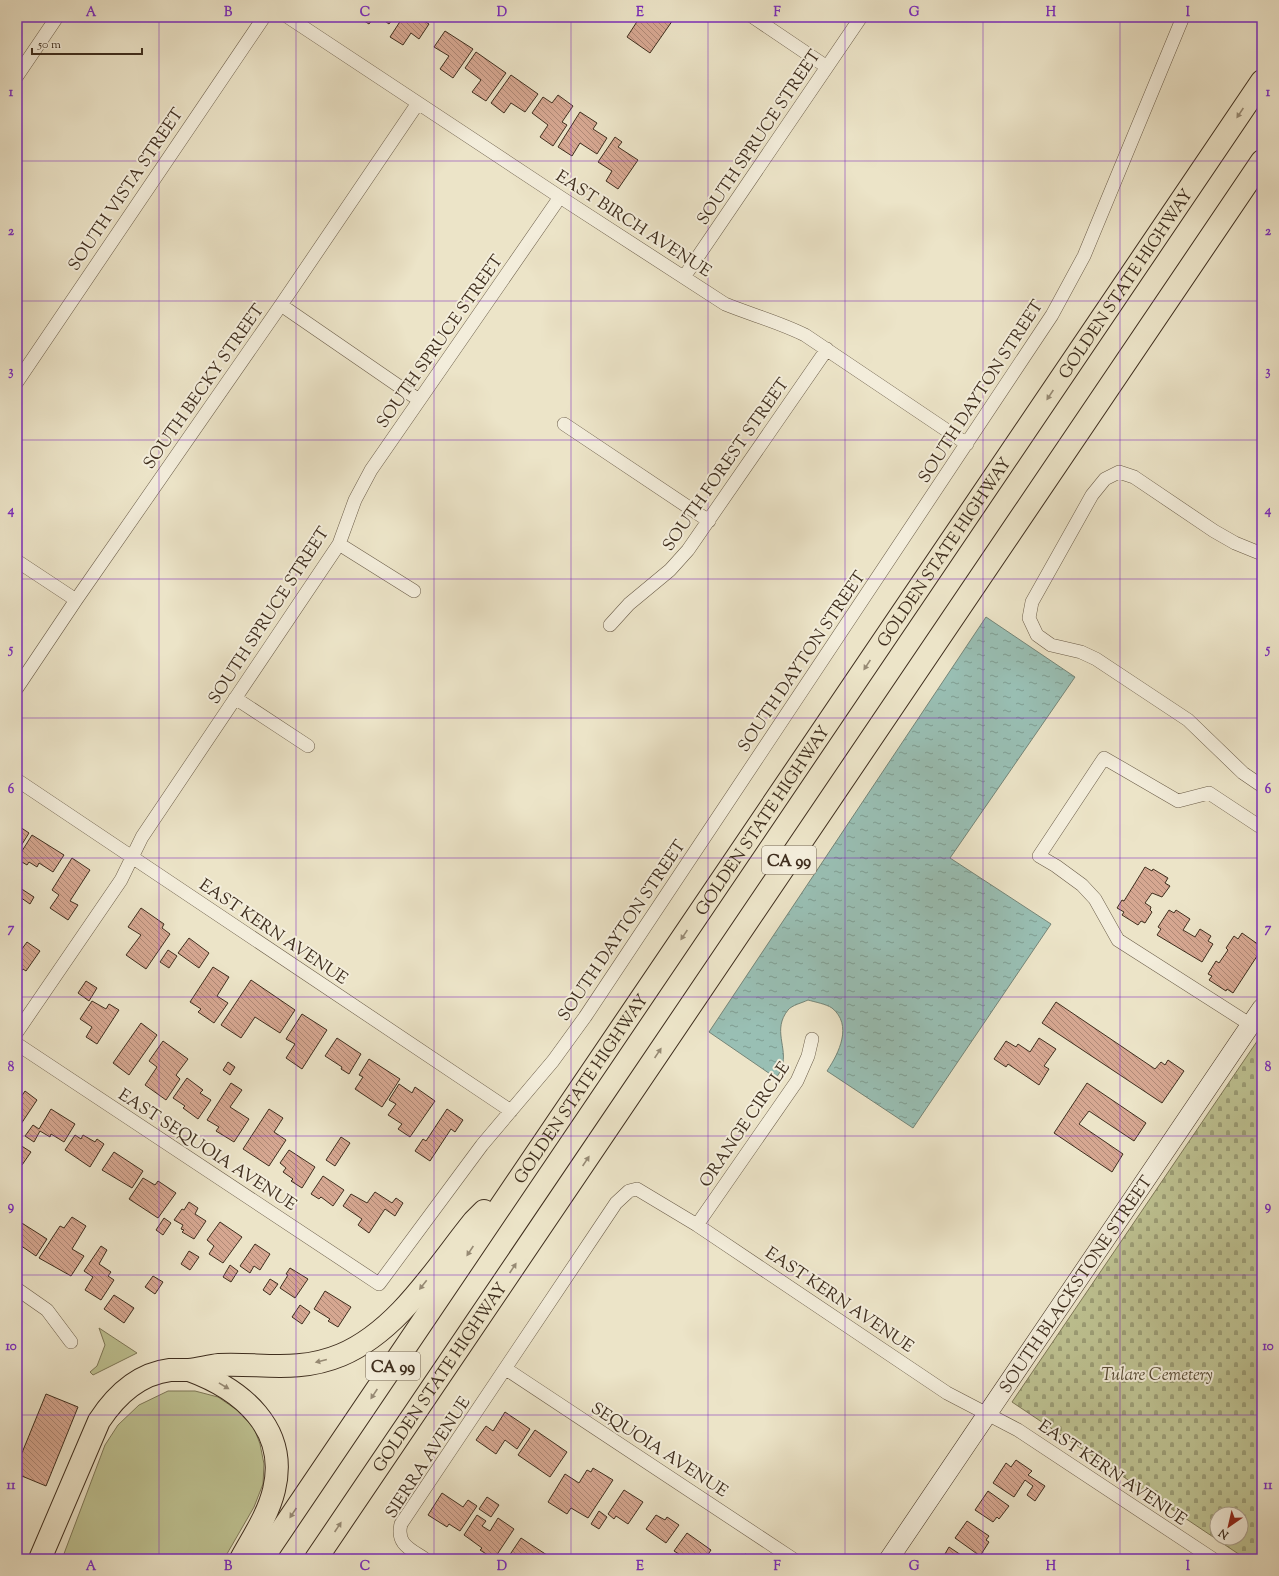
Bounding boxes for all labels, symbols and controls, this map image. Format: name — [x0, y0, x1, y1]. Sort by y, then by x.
text: A — [86, 4, 97, 22]
text: B — [224, 4, 233, 22]
text: C — [360, 4, 370, 22]
text: D — [497, 4, 507, 22]
text: E — [636, 4, 644, 22]
text: F — [773, 4, 781, 22]
text: G — [909, 4, 920, 22]
text: H — [1046, 4, 1057, 22]
text: I — [1186, 4, 1191, 22]
scale bar — [32, 30, 142, 56]
text: 50 m — [37, 36, 61, 54]
street label: SOUTH SPRUCE STREET — [692, 46, 827, 231]
text: 1 — [9, 84, 14, 102]
text: 1 — [1266, 84, 1271, 102]
street label: SOUTH VISTA STREET — [63, 104, 190, 276]
one-way arrow — [1236, 108, 1244, 118]
street label: EAST BIRCH AVENUE — [550, 165, 716, 284]
street label: GOLDEN STATE HIGHWAY — [1054, 185, 1200, 384]
text: 2 — [8, 223, 15, 241]
text: 2 — [1265, 223, 1272, 241]
street label: SOUTH SPRUCE STREET — [372, 251, 510, 434]
street label: SOUTH DAYTON STREET — [913, 296, 1050, 488]
street label: SOUTH BECKY STREET — [138, 300, 271, 475]
text: 3 — [8, 363, 14, 381]
text: 3 — [1265, 363, 1271, 381]
street label: SOUTH FOREST STREET — [658, 374, 796, 557]
one-way arrow — [1046, 390, 1054, 400]
street label: GOLDEN STATE HIGHWAY — [872, 453, 1018, 653]
text: 4 — [7, 502, 15, 520]
text: 4 — [1264, 502, 1272, 520]
street label: SOUTH SPRUCE STREET — [203, 523, 336, 709]
street label: SOUTH DAYTON STREET — [733, 567, 872, 757]
text: 5 — [8, 641, 14, 659]
text: 5 — [1265, 641, 1271, 659]
one-way arrow — [863, 660, 871, 670]
street label: GOLDEN STATE HIGHWAY — [691, 722, 836, 921]
text: 6 — [8, 781, 15, 799]
text: 6 — [1265, 781, 1272, 799]
street label: SOUTH DAYTON STREET — [553, 836, 692, 1026]
road number: CA 99 — [762, 846, 816, 874]
street label: EAST KERN AVENUE — [194, 874, 352, 991]
text: 7 — [8, 920, 15, 938]
text: 7 — [1265, 920, 1272, 938]
one-way arrow — [680, 930, 688, 940]
street label: GOLDEN STATE HIGHWAY — [509, 990, 655, 1189]
one-way arrow — [654, 1048, 662, 1058]
street label: ORANGE CIRCLE — [695, 1057, 797, 1193]
text: 8 — [8, 1059, 15, 1077]
text: 8 — [1265, 1059, 1272, 1077]
street label: EAST SEQUOIA AVENUE — [113, 1084, 301, 1218]
one-way arrow — [582, 1155, 589, 1166]
street label: SOUTH BLACKSTONE STREET — [995, 1172, 1159, 1399]
text: 9 — [8, 1198, 15, 1216]
text: 9 — [1265, 1198, 1272, 1216]
street label: EAST KERN AVENUE — [760, 1242, 918, 1359]
one-way arrow — [466, 1246, 474, 1257]
one-way arrow — [509, 1263, 517, 1273]
street label: GOLDEN STATE HIGHWAY — [368, 1278, 514, 1478]
one-way arrow — [419, 1279, 427, 1290]
text: 10 — [5, 1338, 17, 1356]
text: 10 — [1262, 1338, 1274, 1356]
road number: CA 99 — [366, 1352, 420, 1380]
one-way arrow — [315, 1358, 327, 1364]
park label: Tulare Cemetery — [1101, 1364, 1213, 1388]
one-way arrow — [218, 1382, 230, 1389]
one-way arrow — [370, 1389, 378, 1399]
street label: SIERRA AVENUE — [380, 1392, 477, 1524]
street label: SEQUOIA AVENUE — [586, 1397, 732, 1504]
street label: EAST KERN AVENUE — [1033, 1415, 1191, 1532]
text: 11 — [7, 1477, 16, 1495]
text: 11 — [1264, 1477, 1273, 1495]
north arrow — [1209, 1506, 1249, 1546]
one-way arrow — [289, 1508, 297, 1518]
one-way arrow — [334, 1521, 342, 1532]
text: N — [1216, 1524, 1233, 1543]
text: A — [86, 1558, 97, 1576]
text: B — [224, 1558, 233, 1576]
text: C — [360, 1558, 370, 1576]
text: D — [497, 1558, 507, 1576]
text: E — [636, 1558, 644, 1576]
text: F — [773, 1558, 781, 1576]
text: G — [909, 1558, 920, 1576]
text: H — [1046, 1558, 1057, 1576]
text: I — [1186, 1558, 1191, 1576]

